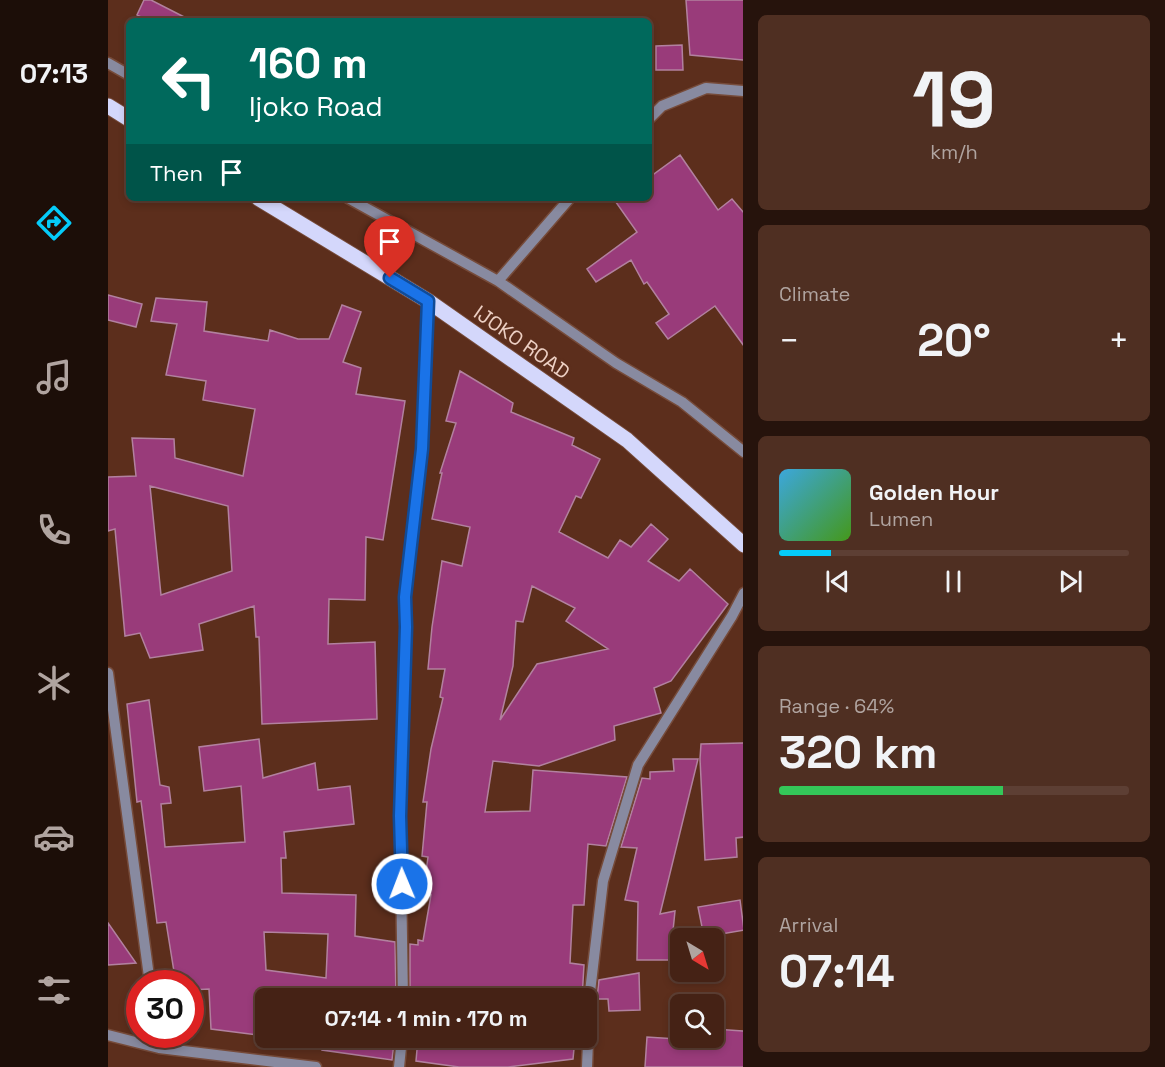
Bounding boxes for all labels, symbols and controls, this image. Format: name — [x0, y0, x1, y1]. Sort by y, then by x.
text: 160 m — [249, 37, 368, 90]
icon: left — [150, 42, 228, 120]
text: 19 — [912, 50, 996, 150]
text: 07:13 — [20, 56, 88, 91]
text: Ijoko Road — [249, 89, 383, 124]
text: km/h — [930, 139, 978, 165]
icon: arrive — [215, 156, 248, 189]
text: Then — [150, 159, 203, 187]
icon: directions — [33, 202, 75, 244]
pin — [364, 216, 415, 278]
icon: arrive — [373, 225, 406, 258]
text: Climate — [779, 281, 850, 307]
street label: IJOKO ROAD — [469, 299, 575, 385]
text: 20° — [917, 312, 991, 369]
text: − — [779, 320, 799, 362]
text: + — [1109, 320, 1129, 362]
icon: music — [33, 356, 75, 398]
text: Golden Hour — [869, 478, 999, 506]
text: Lumen — [869, 506, 933, 532]
icon: phone — [33, 509, 75, 551]
icon: previous — [821, 565, 854, 598]
icon: pause — [937, 565, 970, 598]
icon: next — [1054, 565, 1087, 598]
icon: climate — [33, 662, 75, 704]
text: Range · 64% — [779, 693, 894, 719]
text: 320 km — [779, 724, 938, 781]
icon: car — [33, 816, 75, 858]
position arrow — [370, 852, 434, 916]
text: Arrival — [779, 912, 838, 938]
north arrow — [670, 928, 724, 982]
map controls — [670, 928, 724, 1048]
text: 07:14 — [779, 943, 895, 1000]
icon: filters — [33, 969, 75, 1011]
speed limit sign: 30 — [126, 970, 204, 1048]
button: search — [670, 994, 724, 1048]
text: 07:14 · 1 min · 170 m — [325, 1004, 527, 1032]

